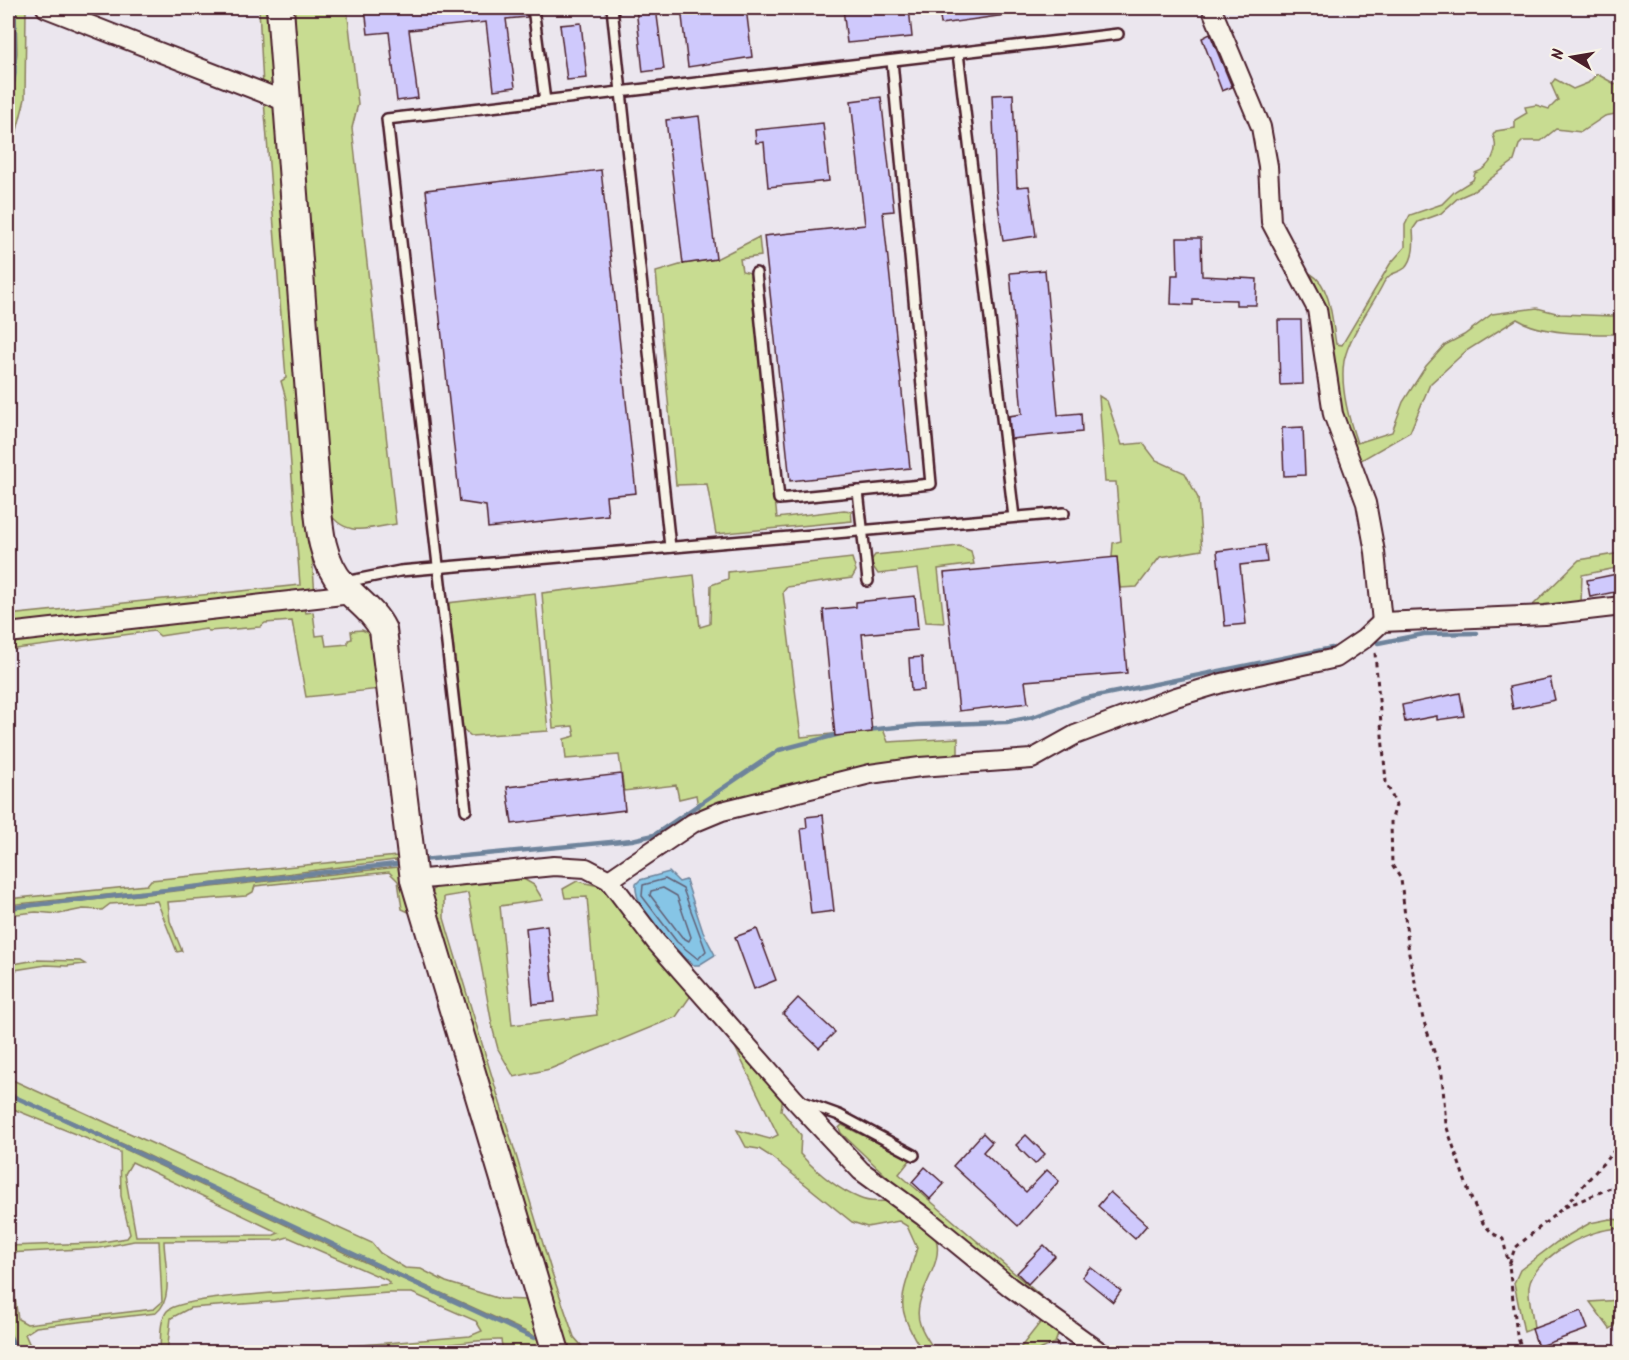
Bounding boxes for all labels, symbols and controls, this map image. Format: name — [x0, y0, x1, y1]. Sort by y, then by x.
north arrow — [1542, 27, 1602, 87]
text: N — [1546, 47, 1572, 62]

